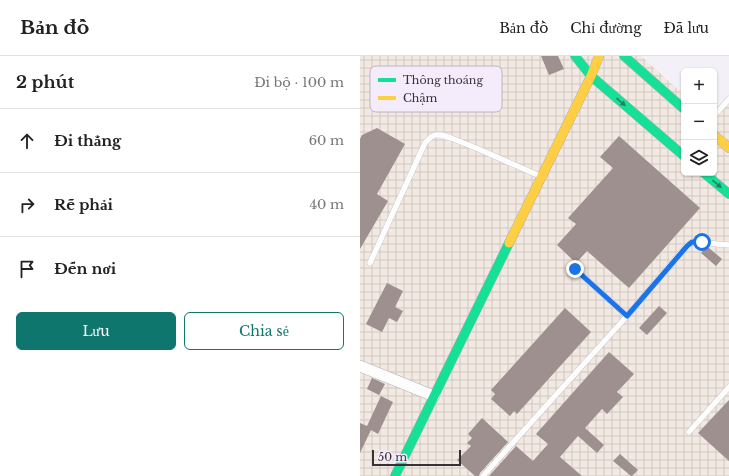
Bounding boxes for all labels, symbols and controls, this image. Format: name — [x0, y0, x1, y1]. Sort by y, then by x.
text: Bản đồ — [20, 16, 89, 39]
text: Bản đồ — [499, 19, 548, 37]
text: Chỉ đường — [570, 19, 642, 37]
text: Đã lưu — [664, 19, 709, 37]
legend — [370, 66, 502, 112]
map controls — [681, 68, 717, 176]
button: + — [681, 68, 717, 104]
text: 2 phút — [16, 72, 74, 93]
text: Thông thoáng — [403, 73, 483, 87]
text: Đi bộ · 100 m — [254, 74, 344, 91]
text: Chậm — [403, 91, 437, 105]
one-way arrow — [616, 97, 626, 106]
button: − — [681, 104, 717, 140]
icon: ahead — [16, 130, 38, 152]
text: Đi thẳng — [54, 131, 121, 150]
text: 60 m — [309, 132, 344, 149]
button: layers — [681, 140, 717, 176]
one-way arrow — [711, 179, 722, 188]
icon: right — [16, 194, 38, 216]
text: Rẽ phải — [54, 195, 113, 214]
text: 40 m — [309, 196, 344, 213]
route start — [693, 233, 711, 251]
icon: arrive — [16, 258, 38, 280]
text: Đến nơi — [54, 259, 116, 278]
route end — [566, 260, 584, 278]
button: Lưu — [16, 312, 176, 350]
button: Chia sẻ — [184, 312, 344, 350]
scale bar — [372, 448, 461, 467]
text: 50 m — [378, 450, 407, 464]

